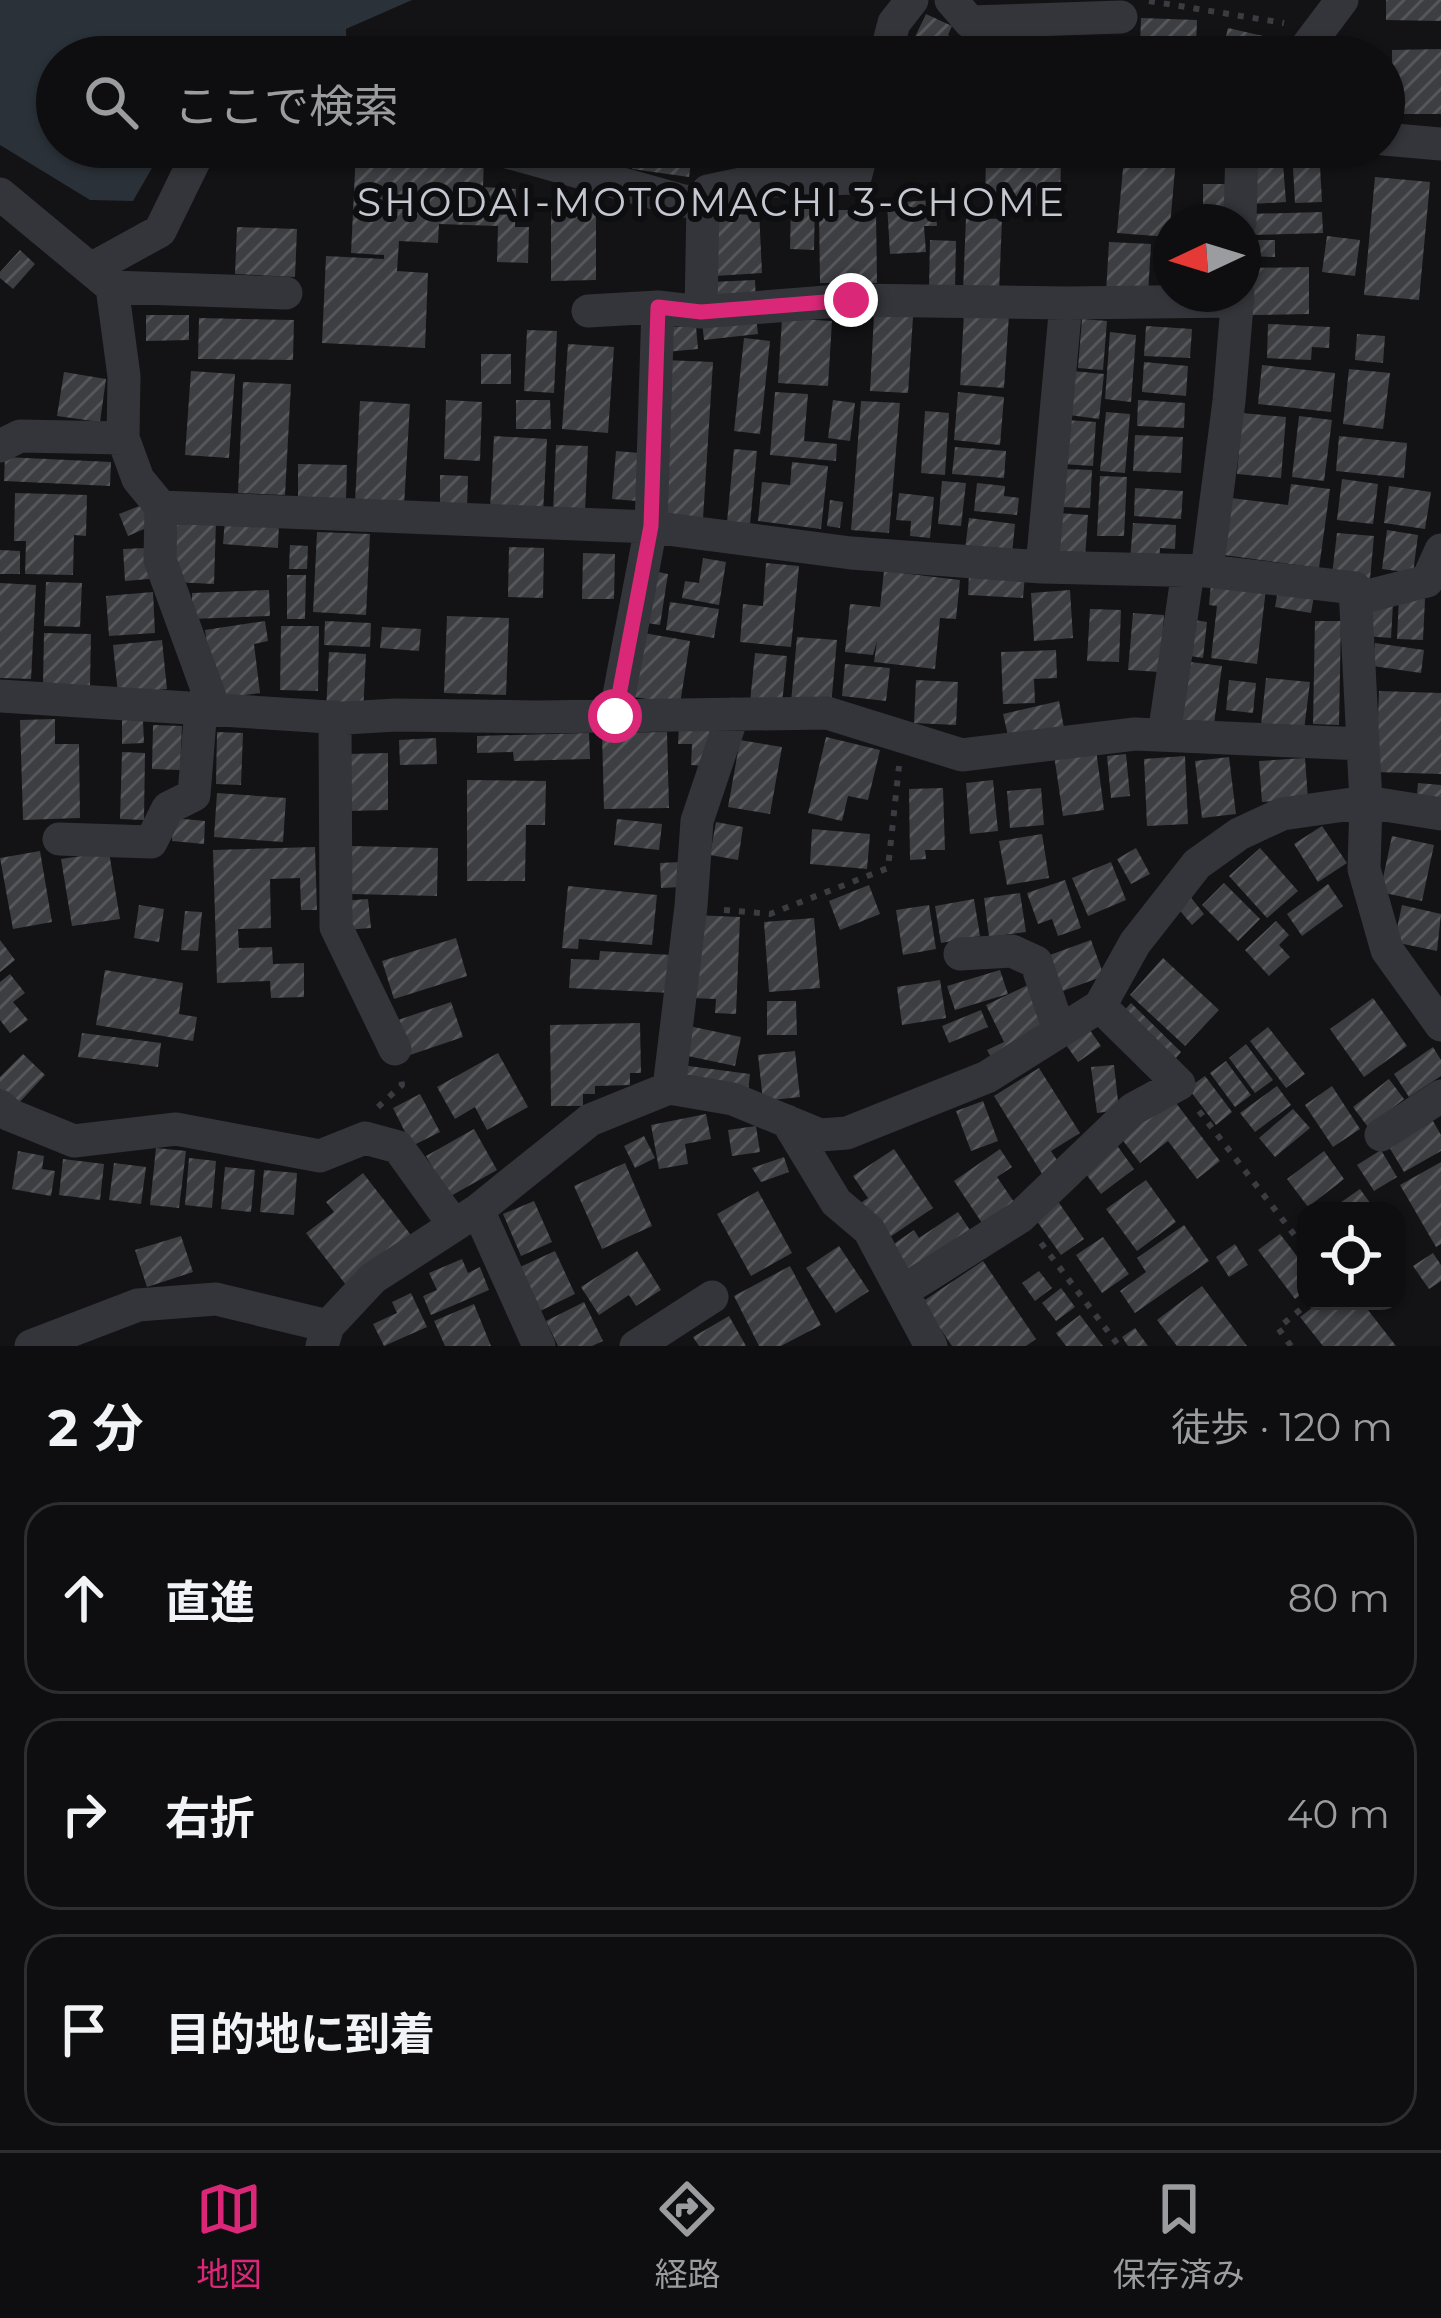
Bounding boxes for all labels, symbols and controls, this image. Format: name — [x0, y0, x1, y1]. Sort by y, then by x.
search box — [36, 36, 1405, 168]
icon: search — [78, 69, 144, 135]
text: ここで検索 — [174, 78, 399, 133]
district label: SHODAI-MOTOMACHI 3-CHOME — [357, 178, 1067, 226]
north arrow — [1153, 204, 1261, 312]
route end — [824, 273, 878, 327]
route start — [588, 689, 642, 743]
map controls — [1297, 1202, 1405, 1310]
button: locate — [1297, 1202, 1405, 1310]
text: 2 分 — [48, 1397, 144, 1459]
text: 徒歩 · 120 m — [1171, 1403, 1393, 1451]
icon: ahead — [51, 1565, 117, 1631]
text: 直進 — [165, 1574, 255, 1629]
text: 80 m — [1288, 1574, 1390, 1622]
icon: right — [51, 1781, 117, 1847]
text: 右折 — [165, 1790, 255, 1845]
text: 40 m — [1287, 1790, 1390, 1838]
icon: arrive — [51, 1997, 117, 2063]
text: 目的地に到着 — [165, 2006, 435, 2061]
tab: 地図 — [196, 2176, 262, 2296]
tab: 経路 — [654, 2176, 720, 2296]
tab: 保存済み — [1113, 2176, 1245, 2296]

